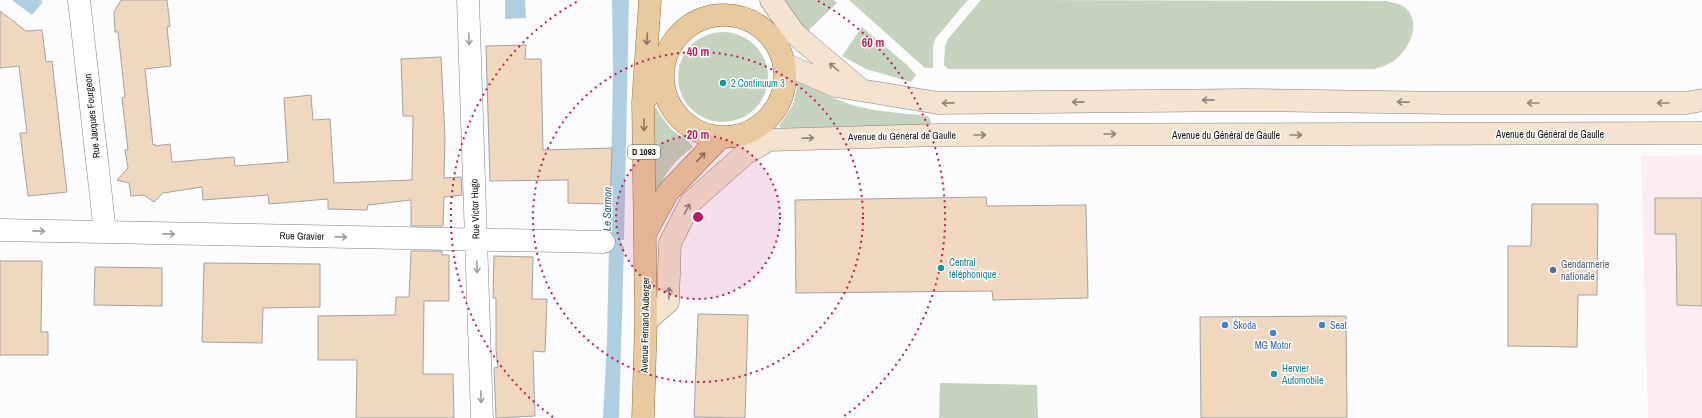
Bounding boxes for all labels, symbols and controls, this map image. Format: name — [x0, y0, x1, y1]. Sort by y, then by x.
one-way arrow — [466, 32, 473, 45]
one-way arrow — [644, 32, 651, 45]
text: 60 m — [862, 35, 884, 51]
text: 40 m — [687, 44, 709, 60]
one-way arrow — [828, 62, 839, 71]
street label: Rue Jacques Fourgeon — [81, 73, 103, 159]
place label: 2 Continuum 3 — [731, 77, 785, 90]
marker: 2 Continuum 3 — [718, 78, 728, 88]
one-way arrow — [1202, 96, 1215, 104]
one-way arrow — [1072, 98, 1085, 105]
one-way arrow — [942, 99, 955, 107]
one-way arrow — [1397, 99, 1410, 106]
one-way arrow — [1527, 99, 1540, 107]
one-way arrow — [1657, 99, 1670, 107]
one-way arrow — [640, 118, 648, 131]
text: 20 m — [687, 127, 709, 143]
street label: Avenue du Général de Gaulle — [1495, 128, 1604, 141]
street label: Avenue du Général de Gaulle — [847, 129, 956, 143]
street label: Avenue du Général de Gaulle — [1171, 129, 1280, 142]
one-way arrow — [1103, 130, 1116, 138]
one-way arrow — [973, 131, 986, 139]
one-way arrow — [1289, 131, 1302, 139]
one-way arrow — [801, 135, 814, 142]
road number: D 1093 — [628, 145, 660, 159]
one-way arrow — [696, 152, 706, 162]
street label: Rue Victor Hugo — [467, 178, 483, 239]
water label: Le Sarmon — [600, 187, 614, 231]
one-way arrow — [684, 203, 692, 215]
centre of rings — [691, 210, 705, 224]
one-way arrow — [32, 227, 45, 235]
street label: Rue Gravier — [280, 229, 325, 243]
one-way arrow — [162, 230, 175, 237]
one-way arrow — [334, 233, 347, 241]
place label: Central téléphonique — [949, 256, 997, 281]
place label: Gendarmerie nationale — [1561, 258, 1610, 283]
one-way arrow — [473, 260, 481, 273]
marker: Central téléphonique — [936, 263, 946, 273]
marker: Gendarmerie nationale — [1548, 265, 1558, 275]
street label: Avenue Fernand Auberger — [638, 277, 652, 374]
one-way arrow — [665, 287, 672, 300]
place label: Škoda — [1233, 319, 1257, 332]
place label: Seat — [1330, 319, 1348, 332]
marker: Škoda — [1220, 320, 1230, 330]
marker: Seat — [1317, 320, 1327, 330]
marker: MG Motor — [1268, 328, 1278, 338]
place label: MG Motor — [1255, 339, 1291, 352]
place label: Hervier Automobile — [1281, 362, 1324, 387]
marker: Hervier Automobile — [1269, 369, 1279, 379]
one-way arrow — [477, 390, 485, 403]

